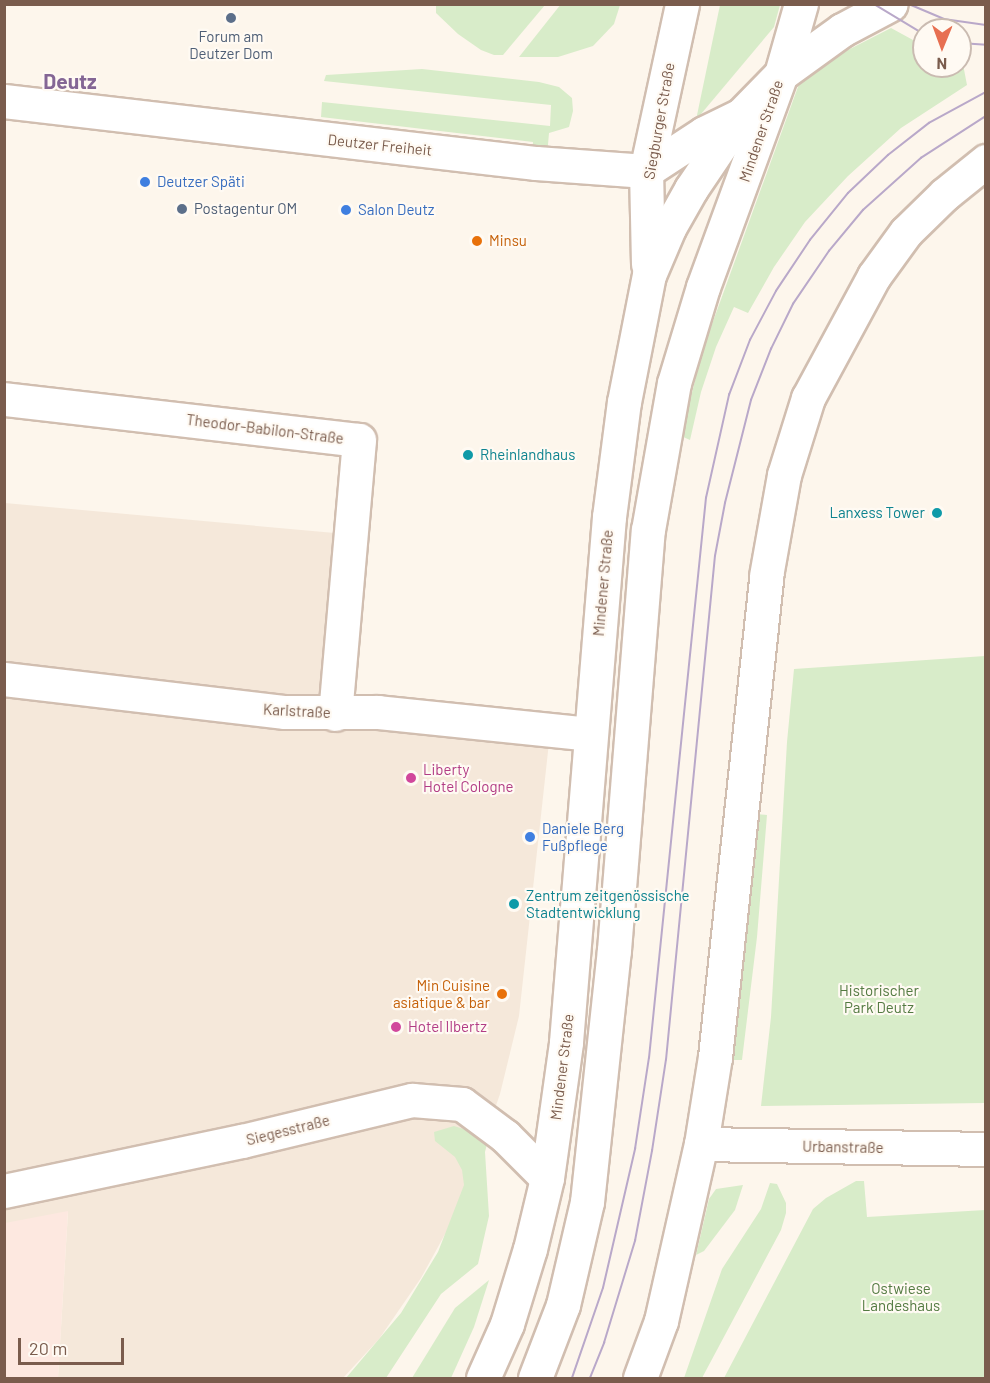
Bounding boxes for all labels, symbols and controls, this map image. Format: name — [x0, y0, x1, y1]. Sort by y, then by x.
marker: Forum am Deutzer Dom — [224, 11, 238, 25]
north arrow — [912, 18, 972, 78]
place label: Forum am Deutzer Dom — [189, 27, 273, 62]
text: N — [936, 55, 947, 74]
street label: Siegburger Straße — [640, 61, 678, 181]
district label: Deutz — [43, 68, 97, 94]
street label: Mindener Straße — [735, 78, 787, 184]
street label: Deutzer Freiheit — [327, 131, 433, 159]
place label: Deutzer Späti — [157, 173, 245, 191]
marker: Deutzer Späti — [138, 175, 152, 189]
place label: Postagentur OM — [194, 200, 297, 218]
place label: Salon Deutz — [358, 201, 435, 219]
marker: Postagentur OM — [175, 202, 189, 216]
marker: Salon Deutz — [339, 203, 353, 217]
place label: Minsu — [489, 232, 527, 250]
marker: Minsu — [470, 234, 484, 248]
street label: Theodor-Babilon-Straße — [185, 410, 345, 448]
place label: Rheinlandhaus — [480, 446, 575, 464]
marker: Rheinlandhaus — [461, 448, 475, 462]
place label: Lanxess Tower — [829, 504, 925, 522]
marker: Lanxess Tower — [930, 506, 944, 520]
street label: Mindener Straße — [589, 529, 617, 637]
street label: Karlstraße — [263, 700, 331, 722]
place label: Liberty Hotel Cologne — [423, 760, 513, 795]
marker: Liberty Hotel Cologne — [404, 771, 418, 785]
place label: Daniele Berg Fußpflege — [542, 819, 624, 854]
marker: Daniele Berg Fußpflege — [523, 830, 537, 844]
place label: Zentrum zeitgenössische Stadtentwicklung — [526, 886, 690, 921]
marker: Zentrum zeitgenössische Stadtentwicklung — [507, 897, 521, 911]
place label: Min Cuisine asiatique & bar — [393, 976, 490, 1011]
park label: Historischer Park Deutz — [839, 981, 919, 1016]
marker: Min Cuisine asiatique & bar — [495, 987, 509, 1001]
street label: Mindener Straße — [547, 1013, 577, 1121]
place label: Hotel Ilbertz — [408, 1018, 487, 1036]
marker: Hotel Ilbertz — [389, 1020, 403, 1034]
street label: Siegesstraße — [244, 1111, 332, 1149]
street label: Urbanstraße — [802, 1137, 884, 1157]
park label: Ostwiese Landeshaus — [862, 1279, 940, 1314]
scale bar — [21, 1326, 128, 1364]
text: 20 m — [29, 1337, 67, 1359]

